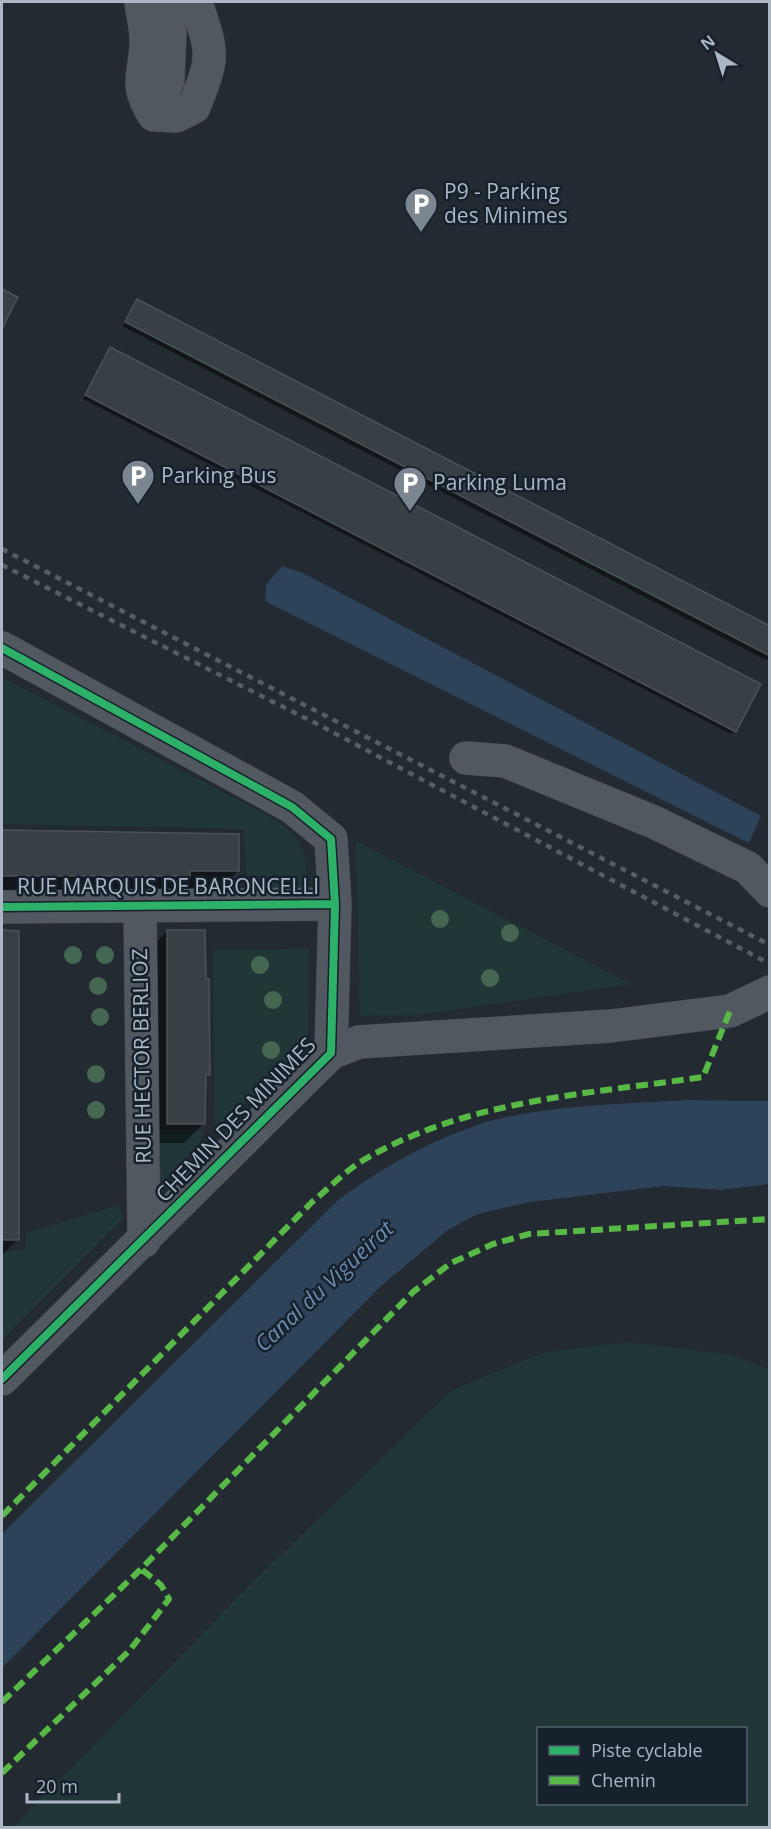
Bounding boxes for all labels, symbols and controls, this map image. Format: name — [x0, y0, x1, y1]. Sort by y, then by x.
north arrow — [687, 24, 747, 84]
text: N — [696, 30, 720, 55]
place label: P9 - Parking des Minimes — [444, 177, 568, 229]
parking icon: P9 - Parking des Minimes — [403, 186, 439, 233]
parking icon: Parking Bus — [120, 458, 156, 505]
place label: Parking Bus — [161, 461, 276, 489]
parking icon: Parking Luma — [392, 465, 428, 512]
place label: Parking Luma — [433, 468, 567, 496]
street label: RUE MARQUIS DE BARONCELLI — [17, 872, 319, 900]
street label: RUE HECTOR BERLIOZ — [125, 948, 157, 1164]
street label: CHEMIN DES MINIMES — [149, 1031, 321, 1208]
water label: Canal du Vigueirat — [247, 1213, 400, 1357]
legend — [537, 1727, 747, 1805]
text: Piste cyclable — [591, 1738, 703, 1762]
scale bar — [27, 1766, 118, 1804]
text: Chemin — [591, 1768, 656, 1792]
text: 20 m — [36, 1774, 78, 1798]

